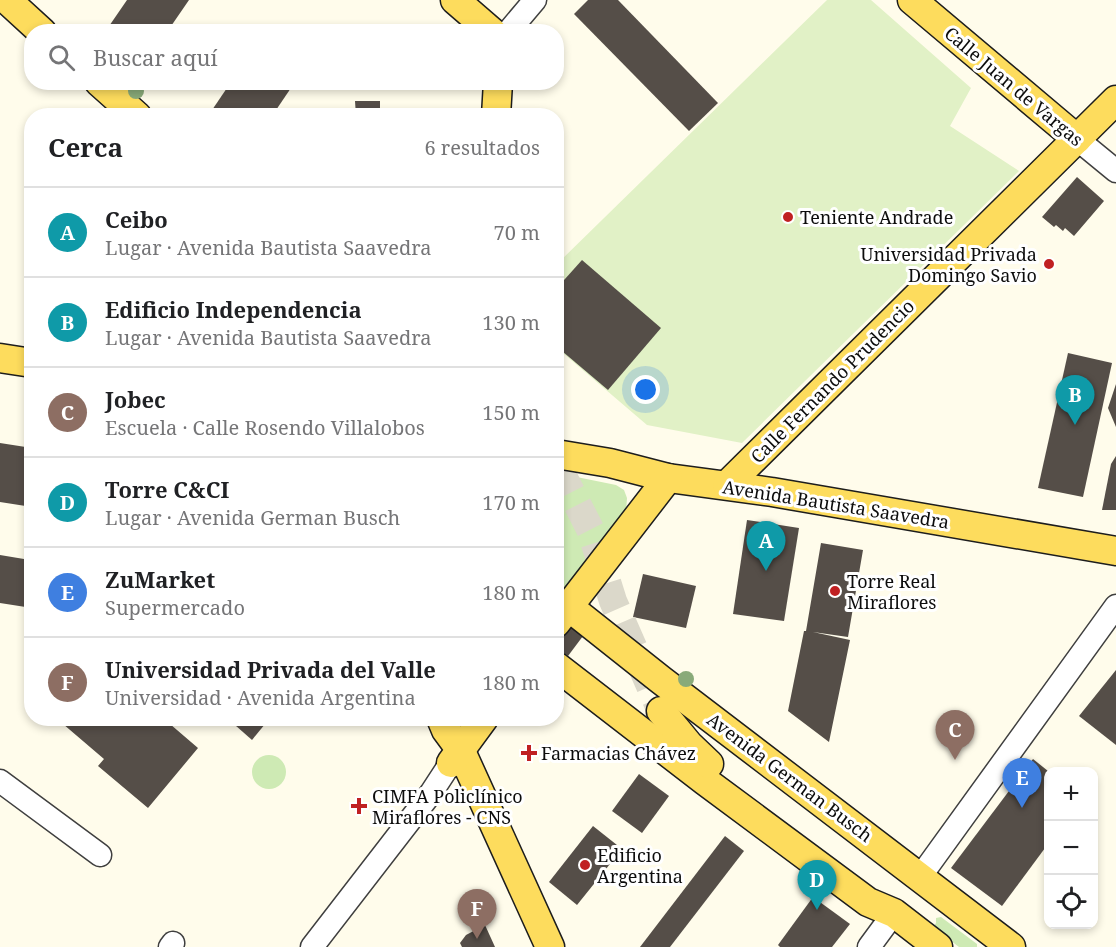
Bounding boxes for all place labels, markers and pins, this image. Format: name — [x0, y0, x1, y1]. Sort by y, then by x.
place label: Teniente Andrade — [800, 205, 953, 229]
marker: Teniente Andrade — [781, 210, 795, 224]
place label: Universidad Privada Domingo Savio — [861, 242, 1037, 287]
marker: Universidad Privada Domingo Savio — [1042, 257, 1056, 271]
pin: B — [1056, 376, 1094, 425]
pin: A — [746, 522, 786, 571]
place label: Torre Real Miraflores — [847, 569, 936, 614]
marker: Torre Real Miraflores — [828, 584, 842, 598]
pin: C — [936, 710, 974, 760]
place label: Farmacias Chávez — [541, 741, 696, 765]
marker: Farmacias Chávez — [522, 746, 536, 760]
pin: E — [1002, 758, 1042, 808]
place label: CIMFA Policlínico Miraflores - CNS — [372, 784, 523, 829]
marker: CIMFA Policlínico Miraflores - CNS — [350, 797, 368, 815]
place label: Edificio Argentina — [597, 843, 683, 888]
marker: Edificio Argentina — [578, 858, 592, 872]
pin: D — [798, 860, 836, 910]
pin: F — [458, 890, 496, 939]

